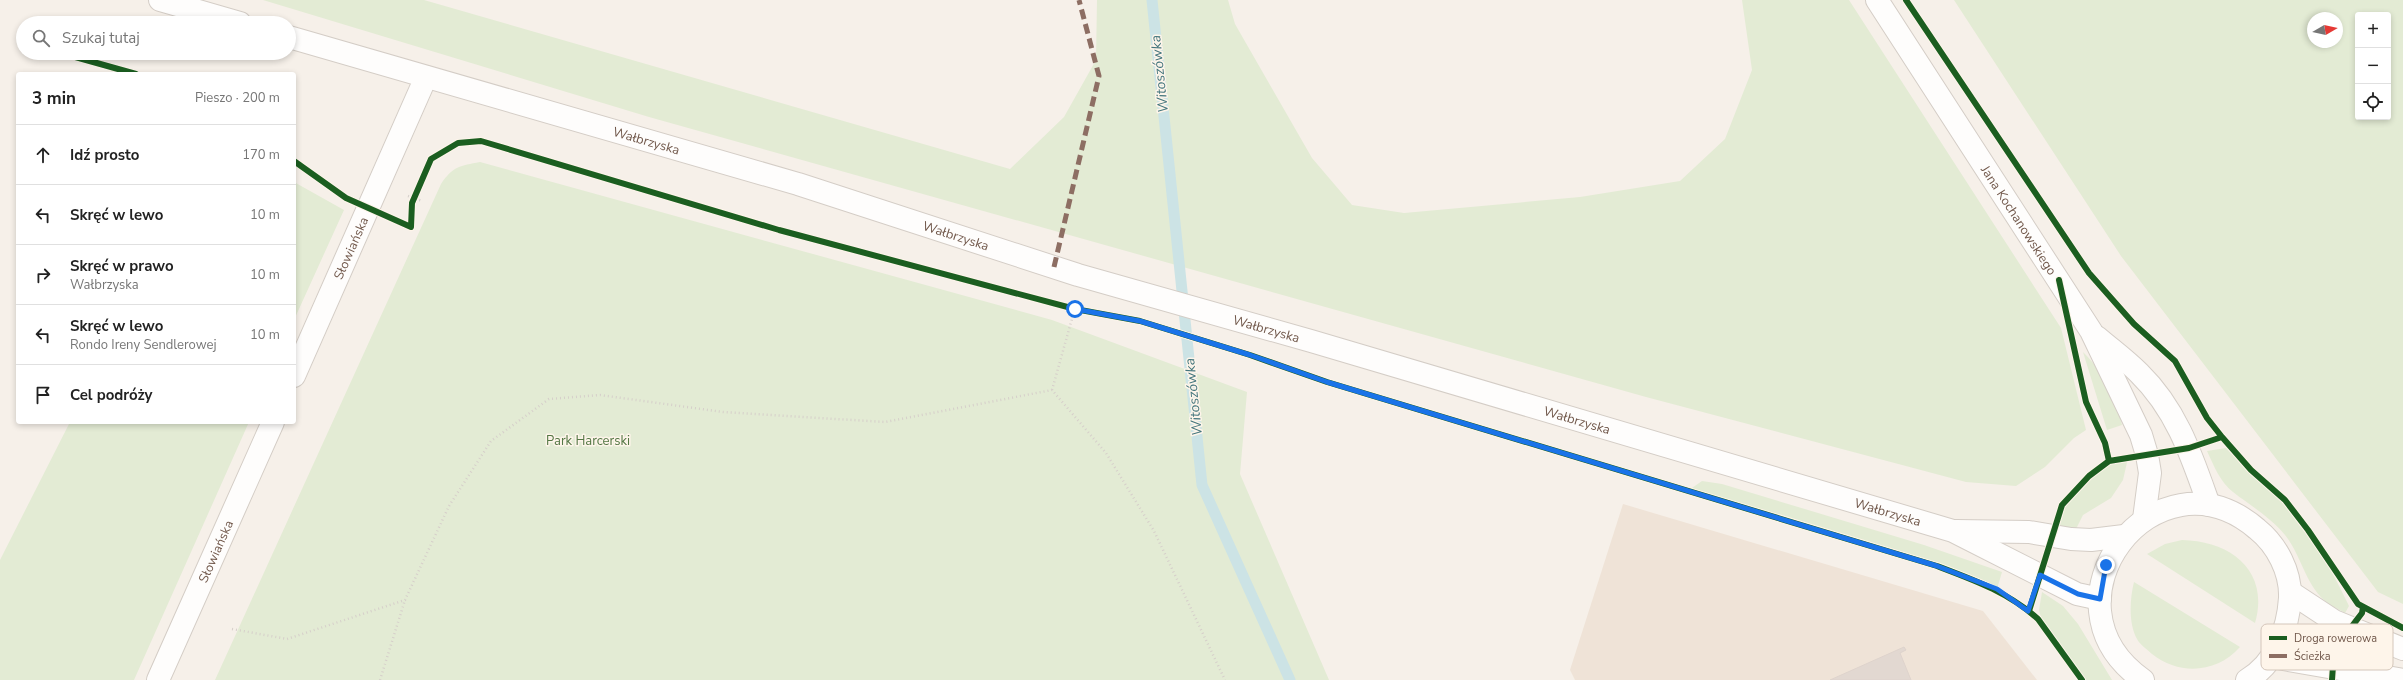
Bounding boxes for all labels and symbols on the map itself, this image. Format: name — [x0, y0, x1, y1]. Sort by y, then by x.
north arrow — [2307, 12, 2343, 48]
water label: Witoszówka — [1146, 34, 1173, 114]
street label: Wałbrzyska — [611, 123, 682, 159]
street label: Jana Kochanowskiego — [1976, 161, 2060, 279]
street label: Słowiańska — [330, 214, 373, 283]
street label: Wałbrzyska — [920, 217, 991, 255]
route start — [1066, 300, 1084, 318]
street label: Wałbrzyska — [1231, 311, 1302, 347]
water label: Witoszówka — [1180, 357, 1207, 437]
street label: Wałbrzyska — [1541, 402, 1612, 439]
park label: Park Harcerski — [546, 432, 630, 450]
street label: Wałbrzyska — [1852, 494, 1923, 531]
street label: Słowiańska — [195, 517, 238, 586]
route end — [2097, 556, 2115, 574]
legend — [2261, 624, 2393, 670]
text: Droga rowerowa — [2294, 631, 2377, 646]
text: Ścieżka — [2294, 648, 2331, 664]

